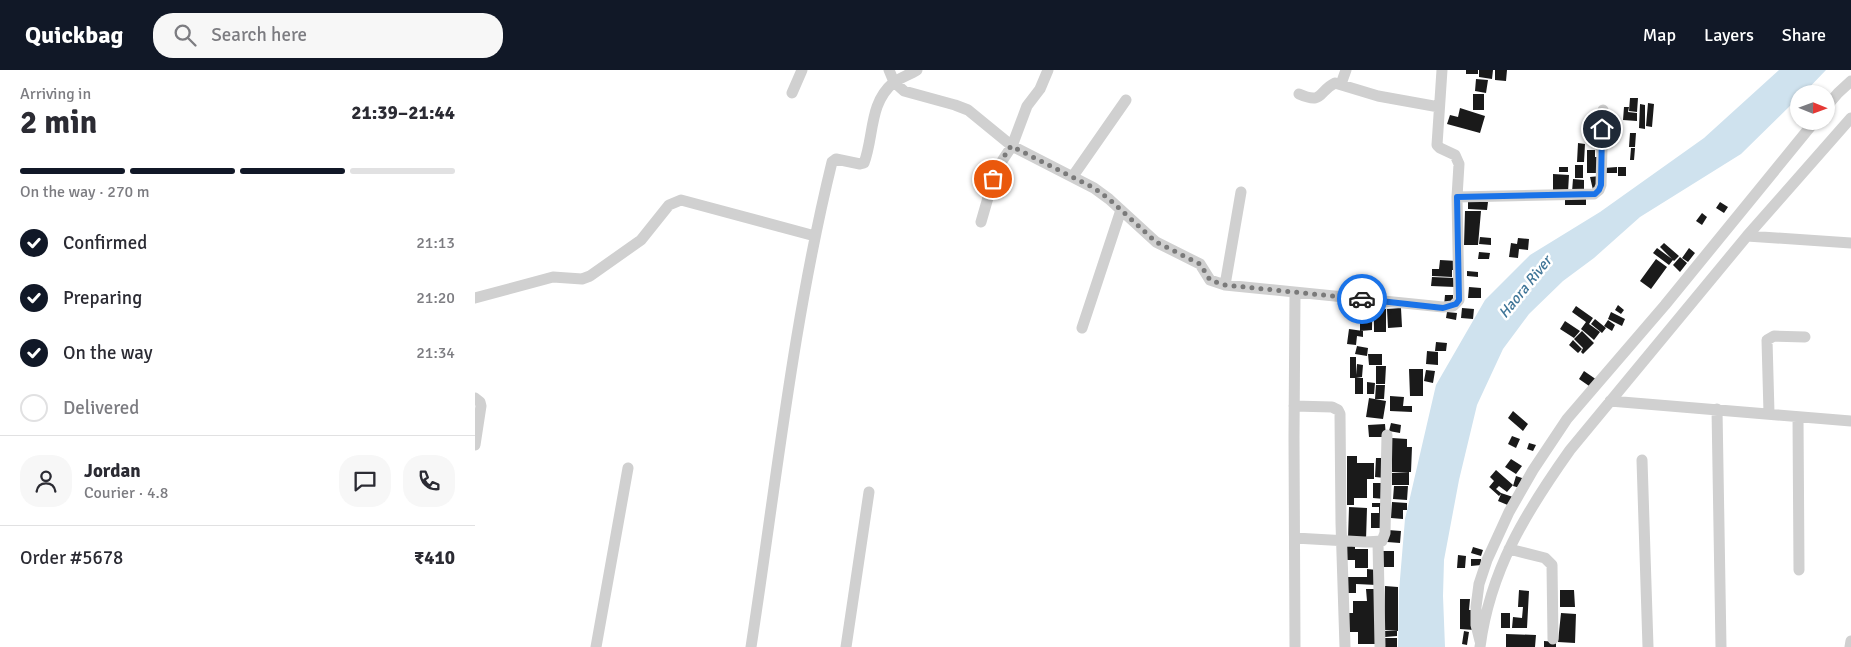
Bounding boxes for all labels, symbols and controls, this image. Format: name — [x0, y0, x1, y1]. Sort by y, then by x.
search box — [153, 13, 503, 58]
text: Quickbag — [25, 20, 123, 50]
icon: search — [171, 21, 199, 49]
text: Search here — [211, 23, 307, 47]
text: Map — [1643, 24, 1676, 46]
text: Layers — [1704, 24, 1754, 46]
text: Share — [1782, 24, 1826, 46]
text: Arriving in — [20, 84, 91, 104]
north arrow — [1790, 85, 1835, 130]
map controls — [1790, 85, 1835, 130]
text: 21:39–21:44 — [351, 101, 455, 125]
text: 2 min — [20, 103, 97, 142]
pin — [1581, 108, 1623, 150]
icon: home — [1588, 115, 1616, 143]
pin — [972, 158, 1014, 200]
icon: bag — [979, 165, 1007, 193]
text: On the way · 270 m — [20, 182, 150, 202]
icon: check — [20, 229, 48, 257]
text: Confirmed — [63, 231, 147, 255]
text: 21:13 — [416, 233, 455, 253]
water label: Haora River — [1495, 251, 1557, 322]
courier — [1337, 274, 1387, 324]
icon: check — [20, 284, 48, 312]
icon: car — [1348, 285, 1376, 313]
text: Preparing — [63, 286, 142, 310]
text: 21:20 — [416, 288, 455, 308]
icon: check — [20, 339, 48, 367]
text: On the way — [63, 341, 153, 365]
text: 21:34 — [416, 343, 455, 363]
text: Delivered — [63, 396, 139, 420]
button: person — [20, 455, 72, 507]
button: chat — [339, 455, 391, 507]
button: phone — [403, 455, 455, 507]
text: Jordan — [84, 459, 141, 483]
text: Courier · 4.8 — [84, 483, 168, 503]
text: Order #5678 — [20, 546, 123, 570]
text: ₹410 — [414, 546, 455, 570]

